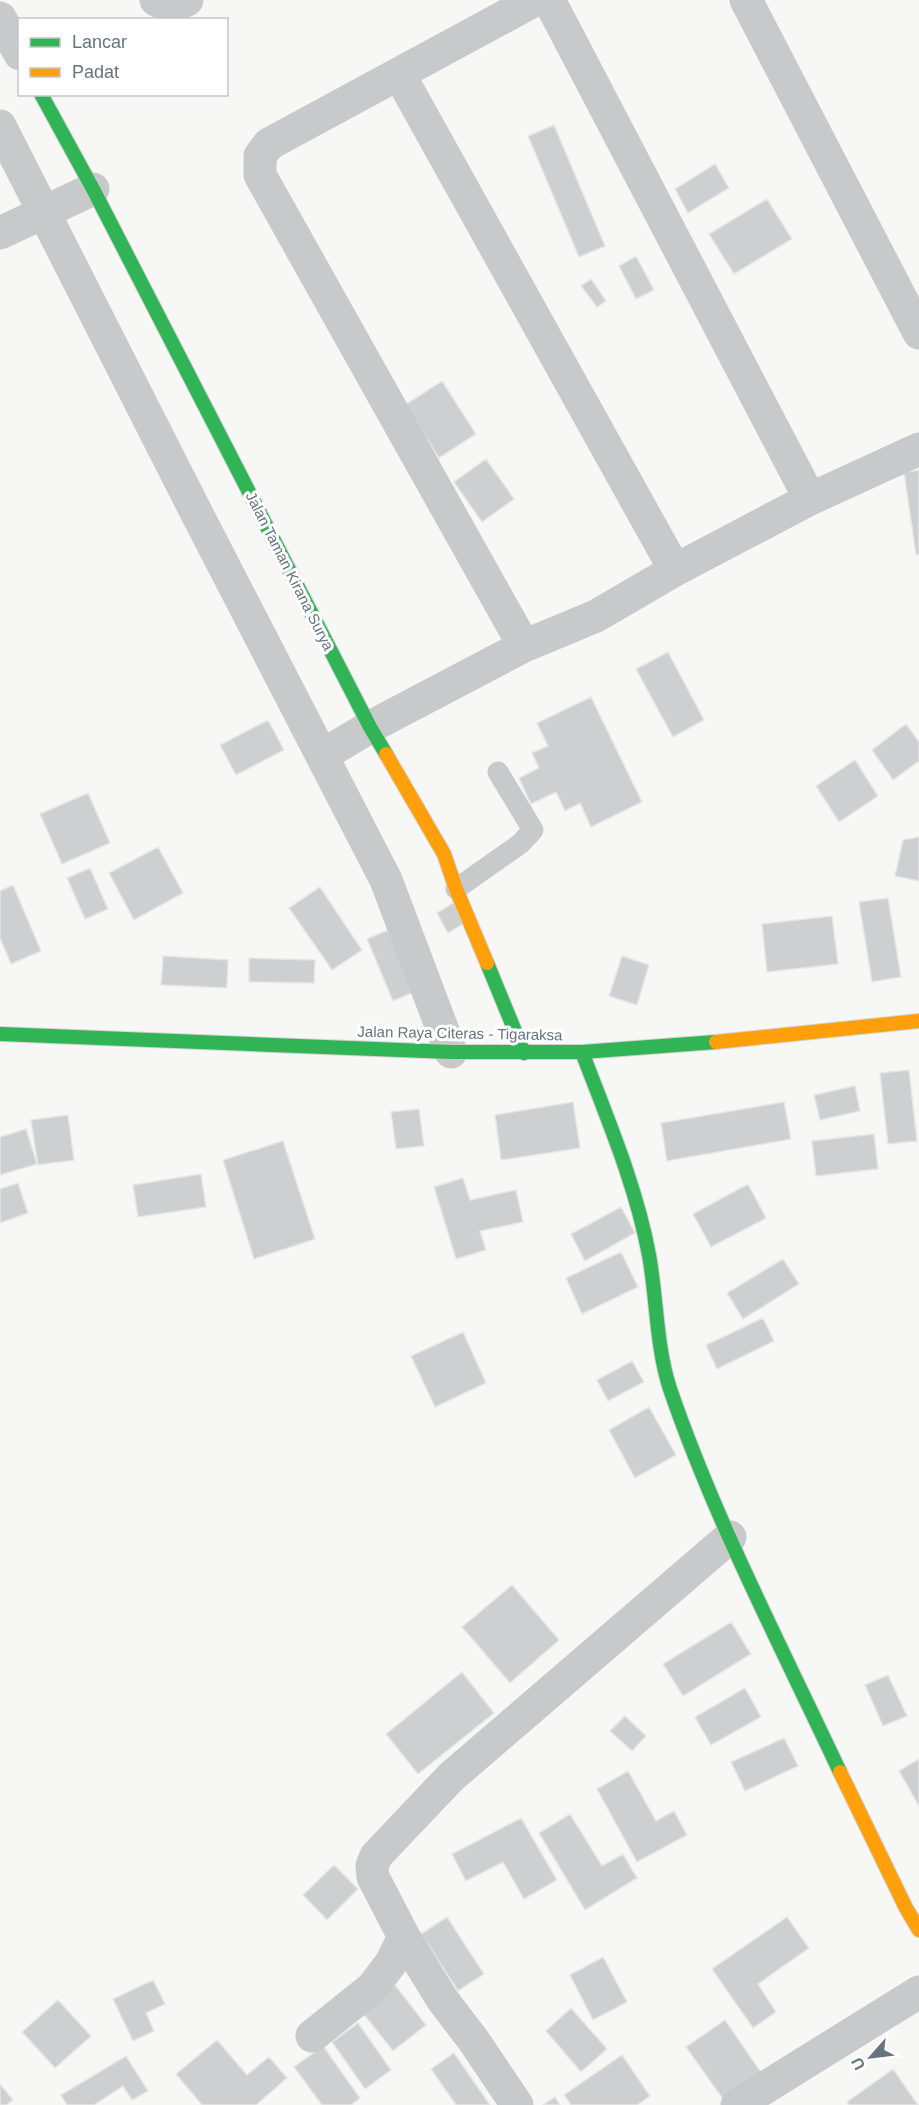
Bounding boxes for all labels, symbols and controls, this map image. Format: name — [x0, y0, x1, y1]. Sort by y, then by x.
legend — [18, 18, 228, 96]
text: Lancar — [72, 32, 127, 52]
text: Padat — [72, 62, 119, 82]
street label: Jalan Taman Kirana Surya — [243, 489, 338, 654]
street label: Jalan Raya Citeras - Tigaraksa — [357, 1023, 563, 1043]
north arrow — [841, 2027, 901, 2087]
text: U — [848, 2055, 868, 2073]

